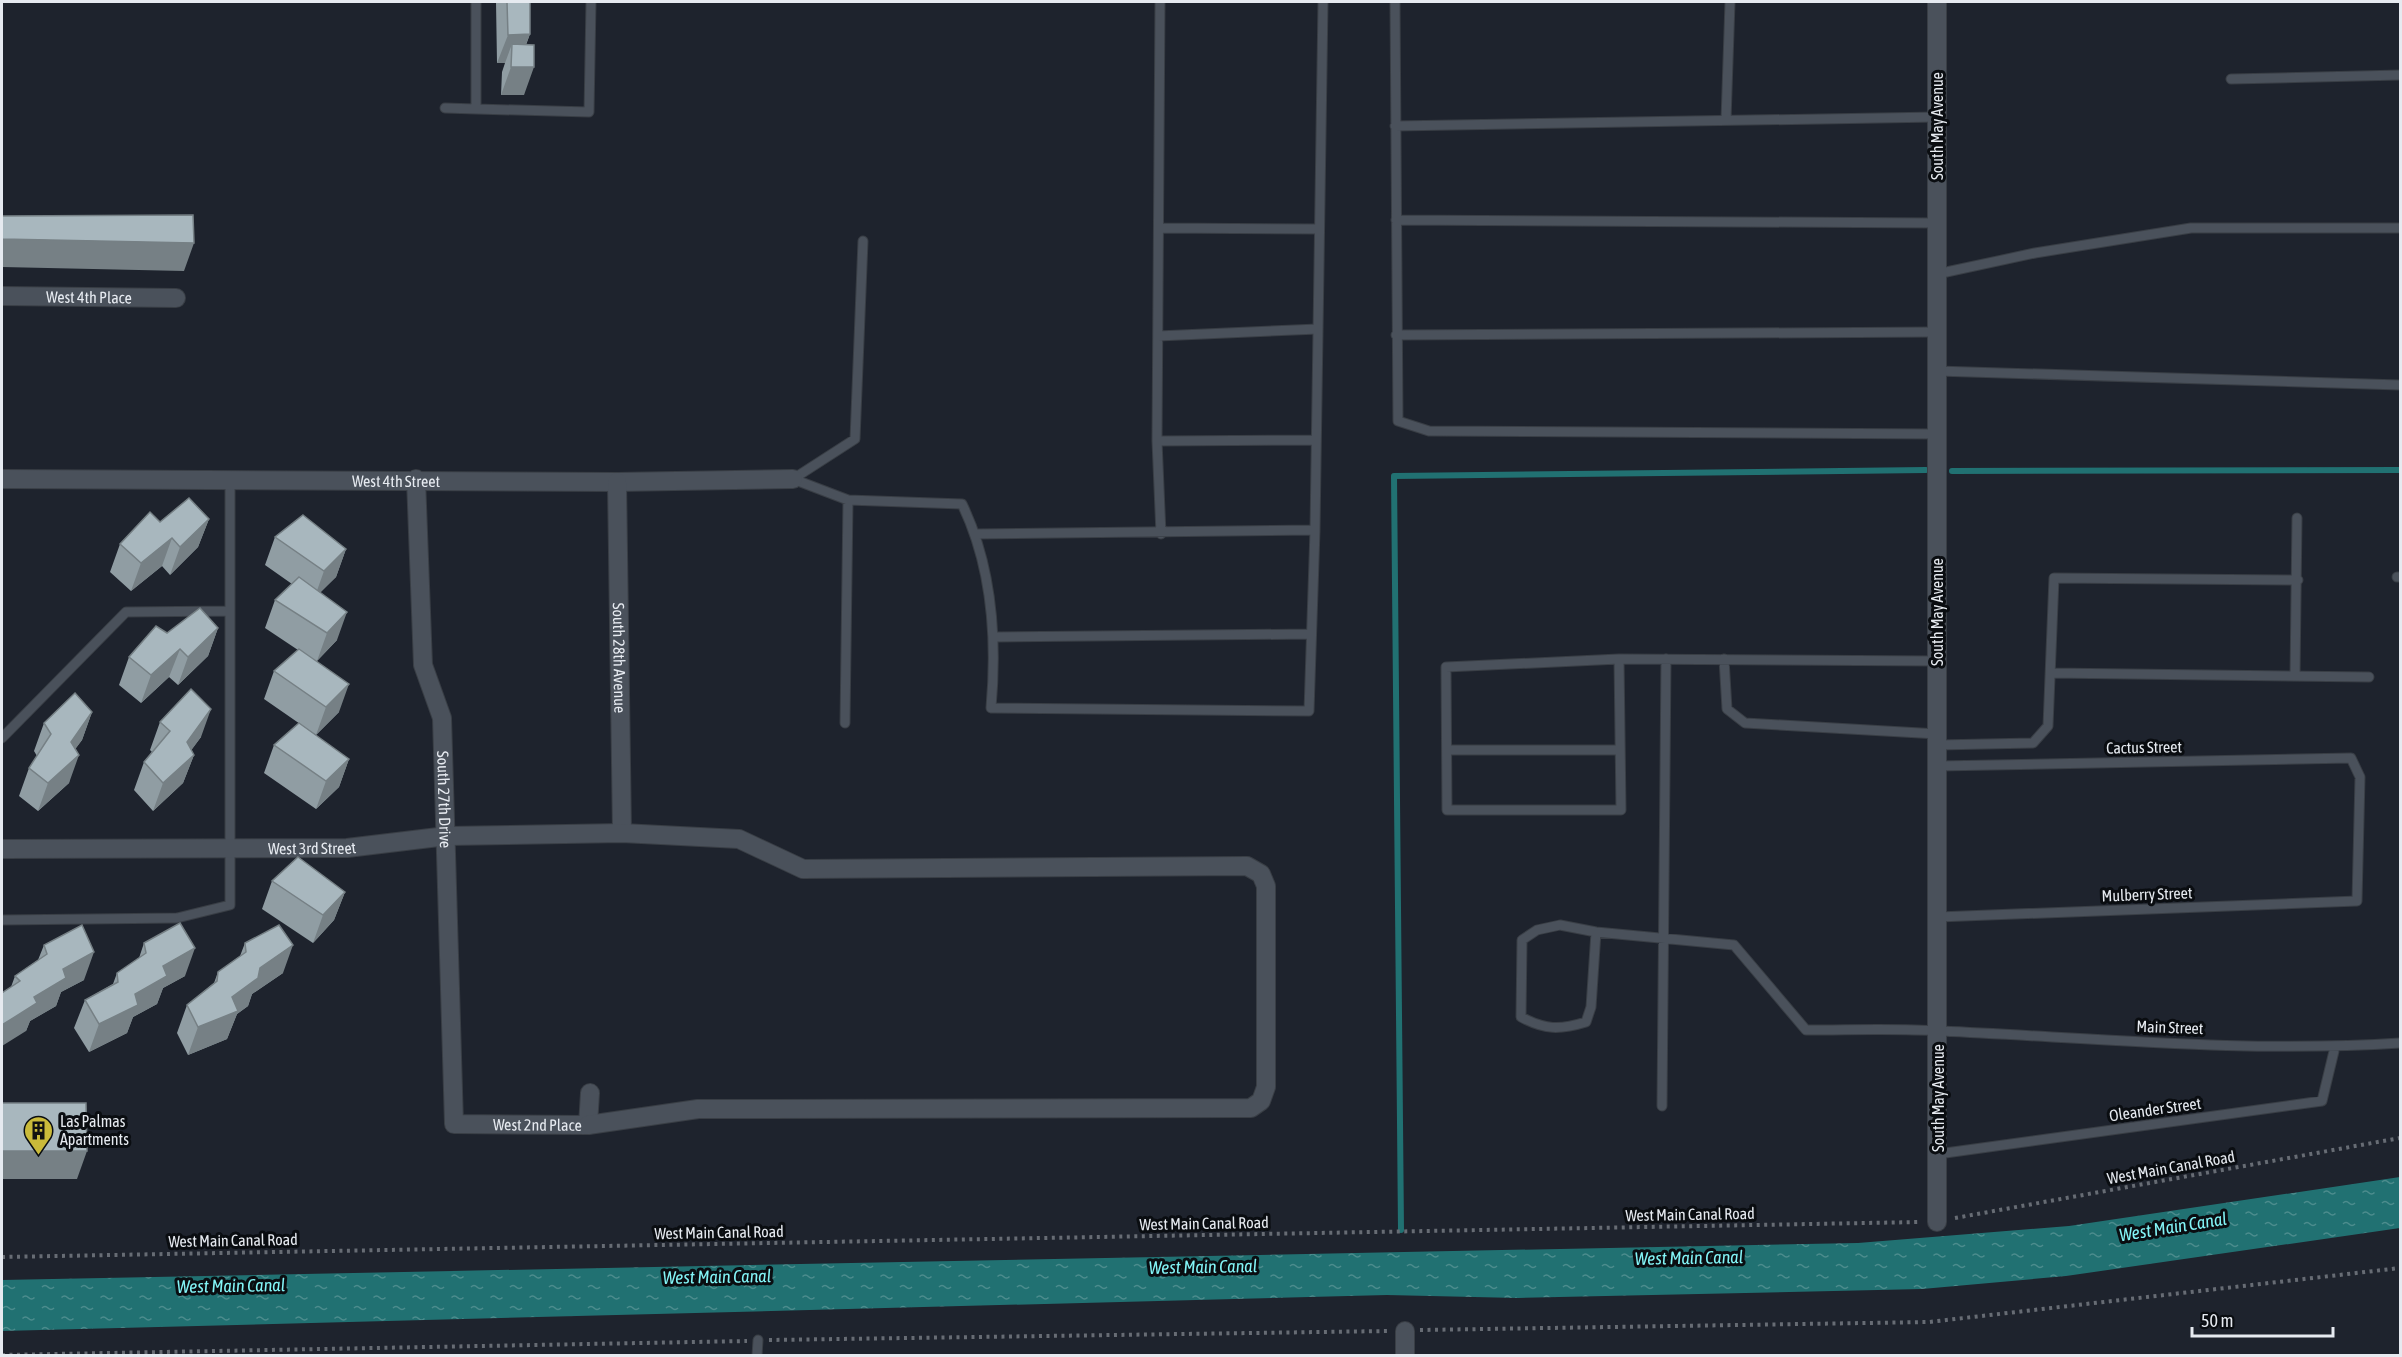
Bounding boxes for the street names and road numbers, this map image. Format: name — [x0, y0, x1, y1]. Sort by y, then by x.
street label: South May Avenue — [1928, 72, 1947, 180]
street label: West 4th Place — [46, 288, 132, 306]
street label: West 4th Street — [352, 472, 440, 490]
street label: South May Avenue — [1928, 558, 1947, 666]
street label: South 28th Avenue — [610, 603, 629, 713]
street label: Cactus Street — [2106, 737, 2182, 757]
street label: South 27th Drive — [434, 751, 455, 848]
street label: West 3rd Street — [268, 838, 357, 857]
street label: Mulberry Street — [2101, 883, 2193, 906]
street label: Main Street — [2136, 1017, 2204, 1037]
street label: South May Avenue — [1929, 1044, 1948, 1152]
street label: Oleander Street — [2108, 1094, 2203, 1124]
street label: West 2nd Place — [493, 1115, 582, 1134]
street label: West Main Canal Road — [2106, 1147, 2236, 1187]
street label: West Main Canal Road — [1625, 1204, 1755, 1224]
street label: West Main Canal Road — [1139, 1213, 1269, 1233]
street label: West Main Canal Road — [654, 1222, 784, 1242]
street label: West Main Canal Road — [168, 1230, 298, 1250]

